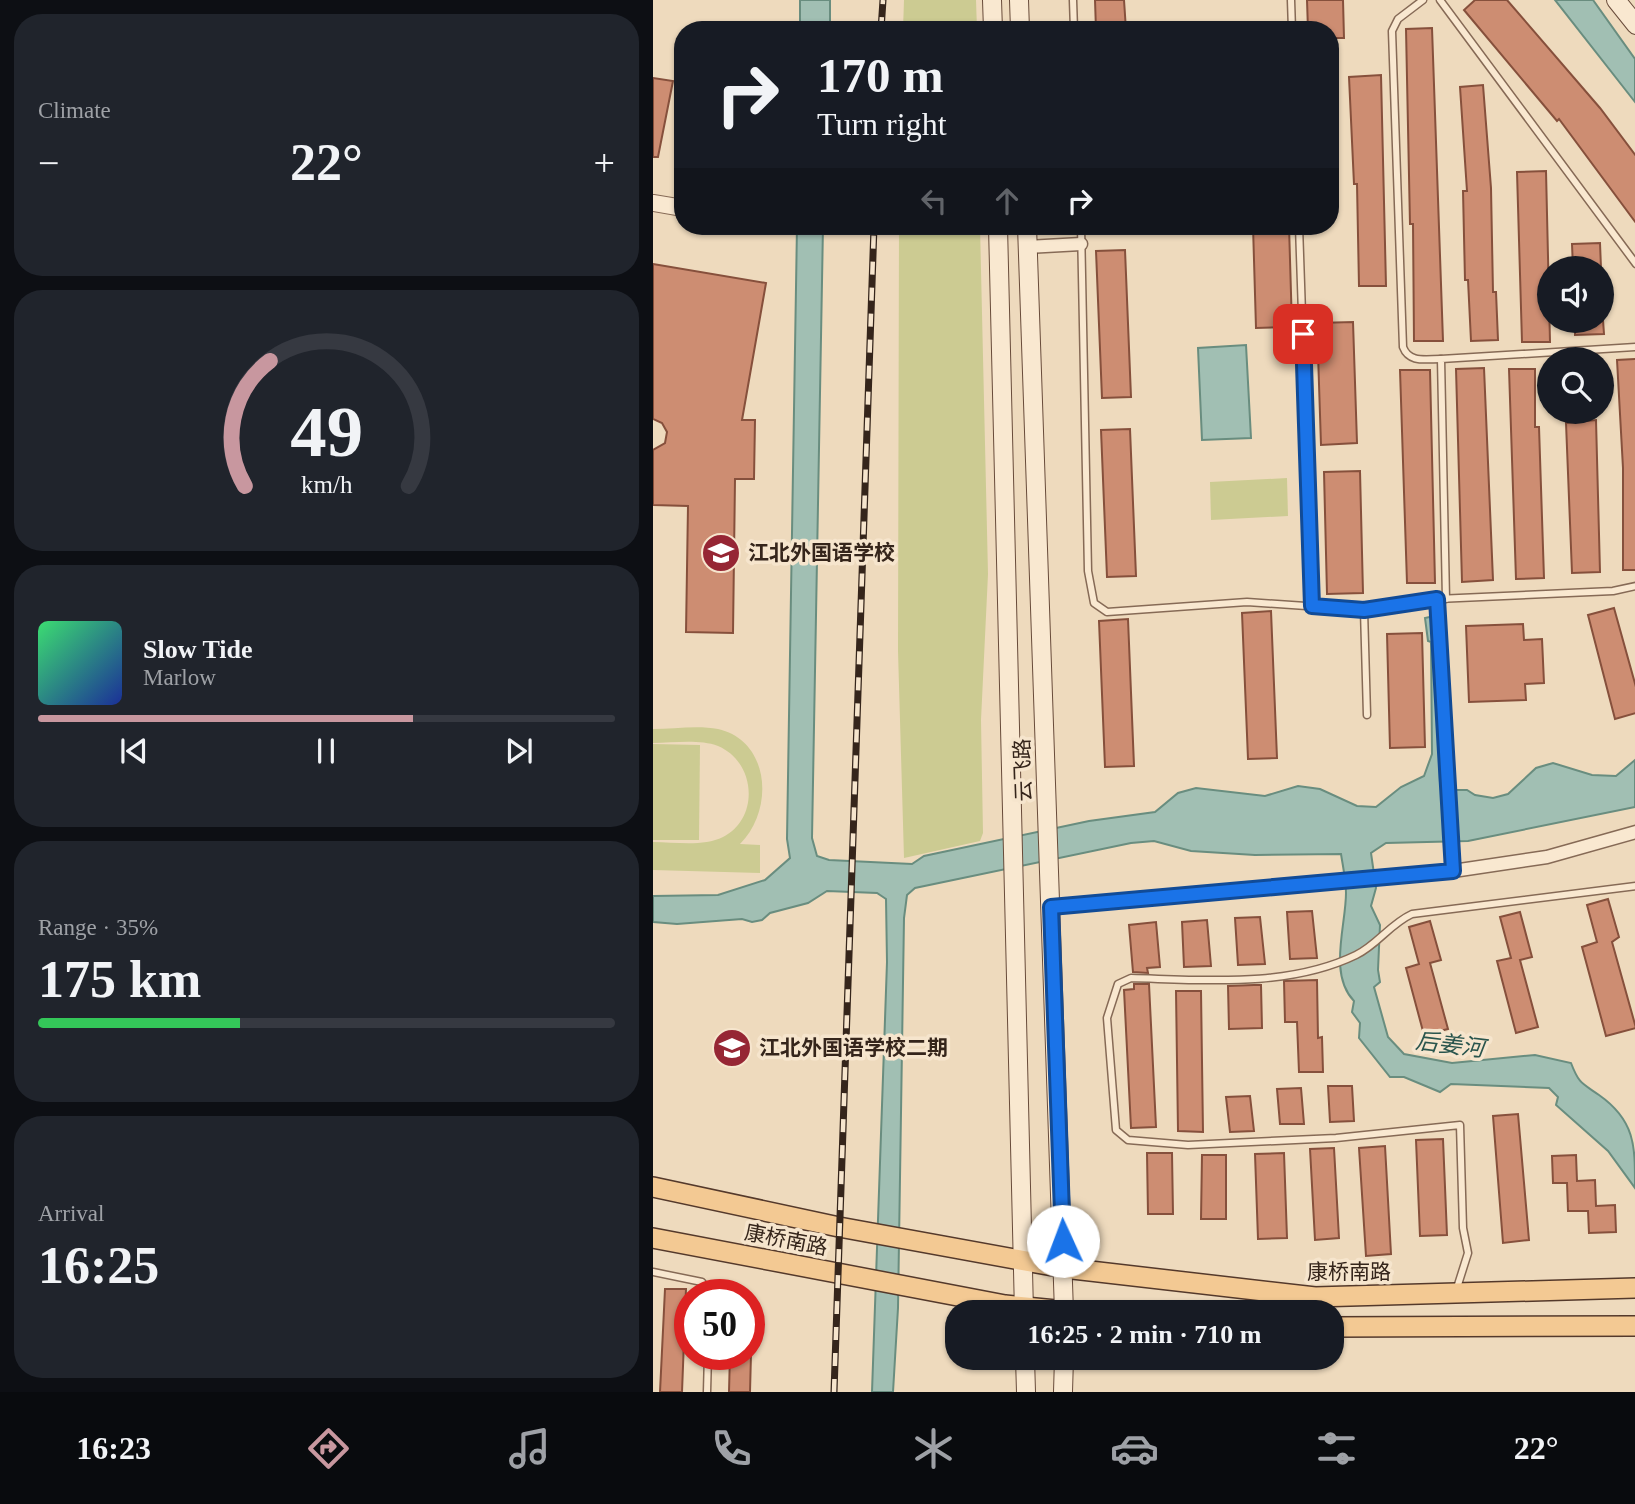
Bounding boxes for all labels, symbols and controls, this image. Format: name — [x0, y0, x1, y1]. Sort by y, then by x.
text: 170 m — [817, 48, 944, 103]
icon: right — [702, 49, 793, 140]
text: Climate — [38, 98, 111, 123]
text: Turn right — [817, 106, 947, 142]
text: 22° — [290, 134, 363, 191]
text: − — [38, 142, 59, 184]
text: + — [594, 142, 615, 184]
icon: left — [915, 182, 953, 220]
icon: ahead — [988, 182, 1026, 220]
icon: right — [1061, 182, 1099, 220]
map controls — [1537, 256, 1614, 424]
button: sound — [1537, 256, 1614, 333]
pin — [1273, 304, 1333, 364]
icon: arrive — [1284, 315, 1322, 353]
button: search — [1537, 347, 1614, 424]
text: 49 — [290, 392, 363, 473]
text: km/h — [301, 471, 353, 498]
school or university icon: 江北外国语学校 — [700, 532, 742, 574]
place label: 江北外国语学校 — [748, 541, 895, 565]
text: Slow Tide — [143, 635, 253, 664]
text: Marlow — [143, 665, 216, 690]
icon: previous — [115, 732, 153, 770]
icon: pause — [307, 732, 345, 770]
icon: next — [500, 732, 538, 770]
street label: 云飞路 — [1010, 738, 1036, 802]
text: Range · 35% — [38, 915, 158, 940]
text: 175 km — [38, 951, 201, 1008]
school or university icon: 江北外国语学校二期 — [711, 1027, 753, 1069]
water label: 后姜河 — [1414, 1028, 1490, 1062]
place label: 江北外国语学校二期 — [759, 1036, 948, 1060]
text: Arrival — [38, 1201, 104, 1226]
position arrow — [1026, 1204, 1100, 1278]
street label: 康桥南路 — [742, 1220, 830, 1260]
text: 16:25 — [38, 1237, 159, 1294]
street label: 康桥南路 — [1307, 1260, 1391, 1284]
speed limit sign: 50 — [674, 1279, 765, 1370]
text: 16:25 · 2 min · 710 m — [1028, 1320, 1262, 1349]
icon: directions — [304, 1424, 353, 1473]
icon: music — [505, 1424, 554, 1473]
icon: phone — [707, 1424, 756, 1473]
icon: climate — [909, 1424, 958, 1473]
icon: car — [1110, 1424, 1159, 1473]
icon: filters — [1312, 1424, 1361, 1473]
text: 16:23 — [76, 1430, 151, 1466]
text: 22° — [1514, 1430, 1559, 1466]

